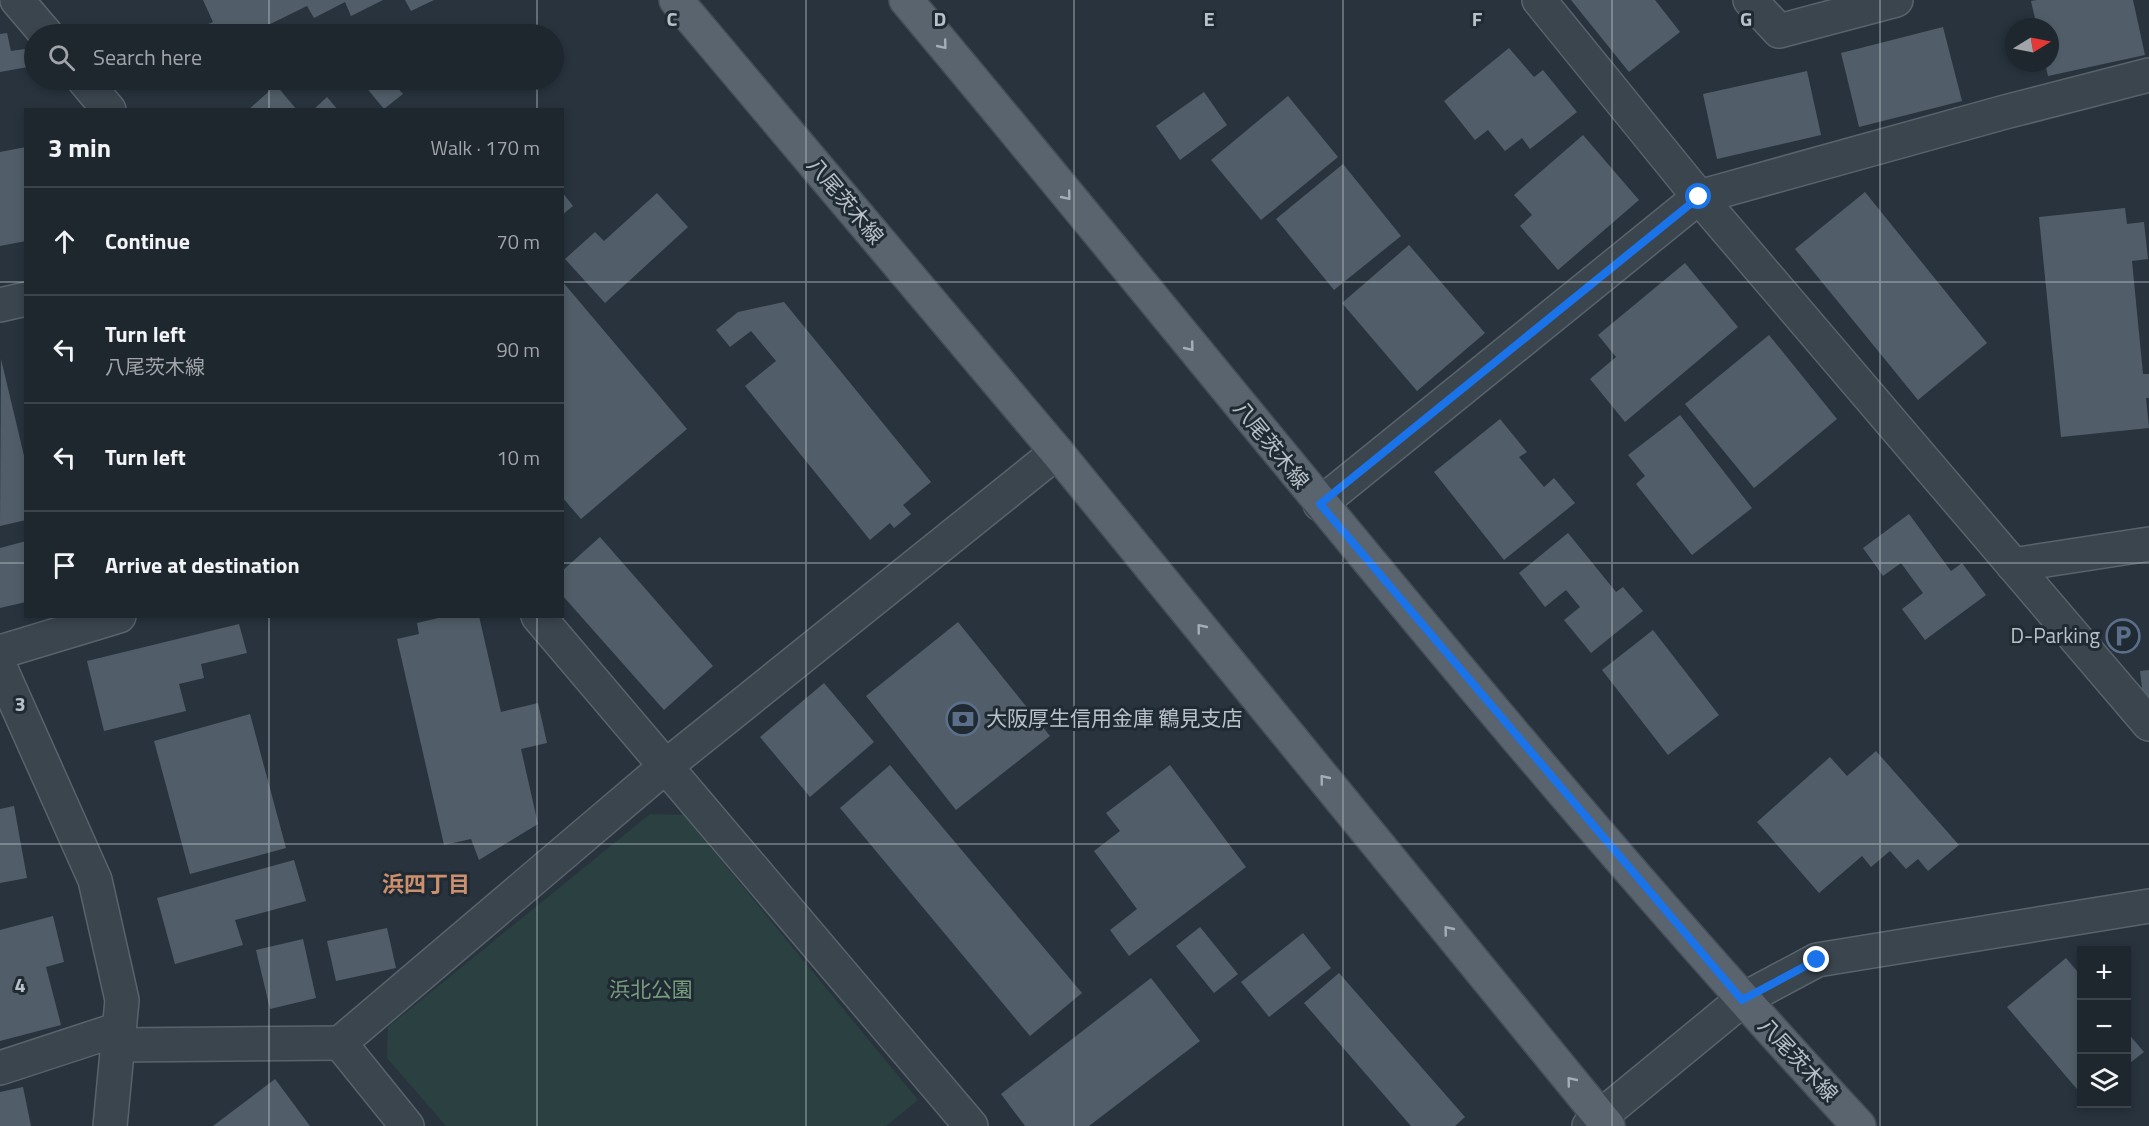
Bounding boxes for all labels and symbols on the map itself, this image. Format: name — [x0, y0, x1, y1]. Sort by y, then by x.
text: C — [667, 3, 678, 34]
text: D — [934, 3, 946, 34]
text: E — [1203, 3, 1215, 34]
text: F — [1472, 3, 1483, 34]
text: G — [1740, 3, 1752, 34]
north arrow — [2005, 18, 2059, 72]
one-way arrow — [936, 38, 947, 49]
street label: 八尾茨木線 — [800, 150, 892, 251]
route start — [1685, 183, 1711, 209]
one-way arrow — [1059, 189, 1070, 200]
one-way arrow — [1183, 340, 1194, 351]
street label: 八尾茨木線 — [1226, 394, 1317, 495]
parking icon: D-Parking — [2105, 618, 2141, 654]
place label: D-Parking — [2010, 619, 2100, 651]
one-way arrow — [1197, 624, 1208, 635]
text: 3 — [14, 688, 26, 719]
bank icon: 大阪厚生信用金庫 鶴見支店 — [945, 701, 981, 737]
place label: 大阪厚生信用金庫 鶴見支店 — [986, 702, 1243, 734]
one-way arrow — [1321, 775, 1332, 786]
district label: 浜四丁目 — [382, 867, 470, 901]
one-way arrow — [1444, 926, 1455, 937]
route end — [1803, 946, 1829, 972]
text: 4 — [14, 969, 26, 1000]
park label: 浜北公園 — [609, 973, 693, 1005]
street label: 八尾茨木線 — [1751, 1010, 1846, 1109]
one-way arrow — [1568, 1077, 1579, 1088]

